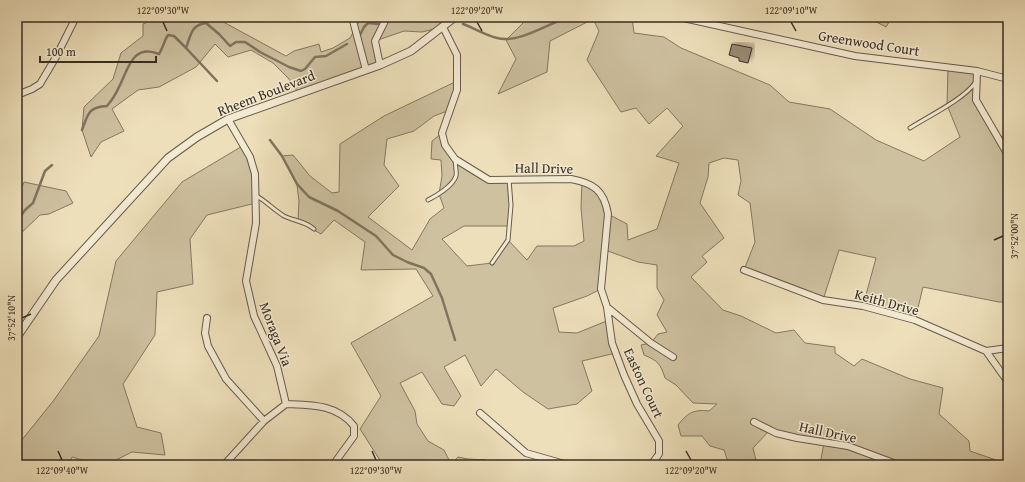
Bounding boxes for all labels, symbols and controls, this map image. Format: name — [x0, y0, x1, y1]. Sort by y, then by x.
text: 122°09'30"W — [137, 3, 190, 18]
text: 122°09'20"W — [451, 3, 504, 18]
text: 122°09'10"W — [765, 3, 818, 18]
street label: Greenwood Court — [817, 25, 921, 61]
scale bar — [40, 38, 156, 64]
text: 100 m — [46, 43, 76, 60]
street label: Rheem Boulevard — [214, 65, 318, 121]
street label: Hall Drive — [515, 157, 574, 179]
text: 37°52'00"N — [1007, 213, 1022, 259]
street label: Keith Drive — [852, 284, 922, 320]
text: 37°52'10"N — [4, 295, 19, 341]
street label: Moraga Via — [255, 299, 298, 369]
street label: Easton Court — [619, 345, 669, 421]
street label: Hall Drive — [797, 416, 859, 448]
text: 122°09'40"W — [36, 463, 89, 478]
text: 122°09'30"W — [350, 463, 403, 478]
text: 122°09'20"W — [665, 463, 718, 478]

